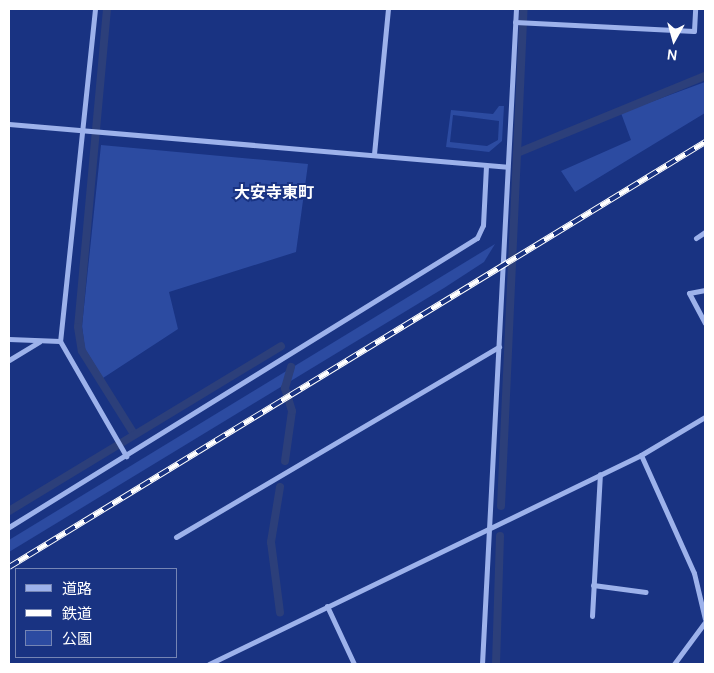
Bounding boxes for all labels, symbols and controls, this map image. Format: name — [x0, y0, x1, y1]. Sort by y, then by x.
north arrow — [649, 15, 699, 65]
text: N — [666, 45, 678, 65]
district label: 大安寺東町 — [234, 182, 314, 202]
legend — [15, 568, 178, 658]
text: 道路 — [62, 578, 92, 599]
text: 鉄道 — [62, 603, 92, 624]
text: 公園 — [62, 628, 92, 649]

